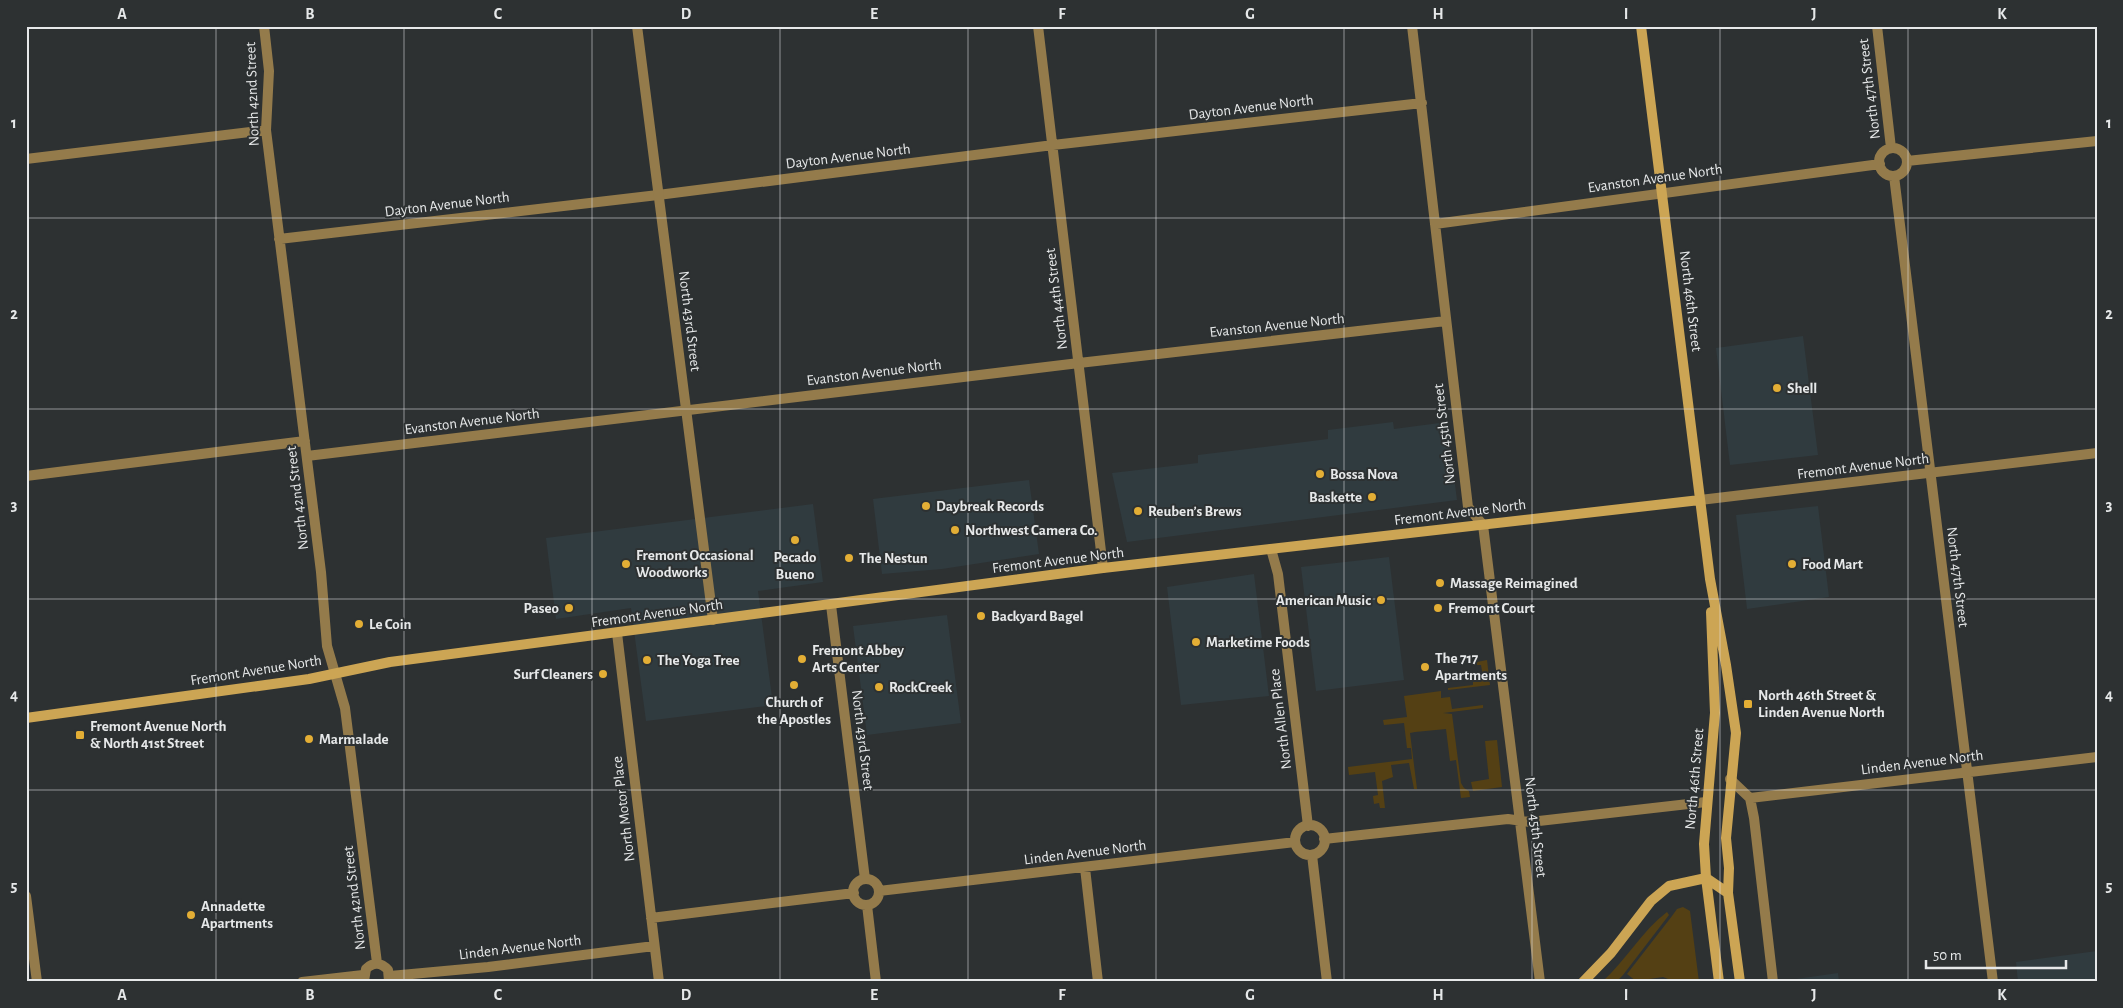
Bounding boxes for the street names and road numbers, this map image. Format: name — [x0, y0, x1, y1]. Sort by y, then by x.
street label: North 47th Street — [1856, 38, 1883, 140]
street label: North 42nd Street — [243, 41, 262, 146]
street label: Dayton Avenue North — [1188, 92, 1314, 123]
street label: Dayton Avenue North — [785, 141, 911, 172]
street label: Evanston Avenue North — [1587, 162, 1723, 195]
street label: Dayton Avenue North — [384, 189, 510, 220]
street label: North 44th Street — [1043, 247, 1070, 350]
street label: North 46th Street — [1677, 250, 1704, 353]
street label: North 43rd Street — [676, 270, 703, 372]
street label: Evanston Avenue North — [1209, 311, 1345, 340]
street label: Evanston Avenue North — [806, 357, 942, 388]
street label: North 45th Street — [1431, 383, 1458, 485]
street label: Evanston Avenue North — [404, 406, 540, 437]
street label: North 42nd Street — [284, 445, 311, 551]
street label: Fremont Avenue North — [1796, 451, 1930, 482]
street label: Fremont Avenue North — [1393, 497, 1527, 528]
street label: North 47th Street — [1944, 526, 1971, 628]
street label: Fremont Avenue North — [991, 545, 1125, 576]
street label: Fremont Avenue North — [590, 597, 724, 630]
street label: Fremont Avenue North — [189, 653, 323, 688]
street label: North Allen Place — [1267, 668, 1294, 770]
street label: North 43rd Street — [849, 689, 876, 791]
street label: North 46th Street — [1683, 728, 1706, 830]
street label: Linden Avenue North — [1860, 748, 1984, 777]
street label: North Motor Place — [610, 755, 637, 863]
street label: North 45th Street — [1522, 776, 1549, 878]
street label: Linden Avenue North — [1023, 838, 1147, 867]
street label: North 42nd Street — [341, 845, 368, 951]
street label: Linden Avenue North — [458, 933, 582, 962]

